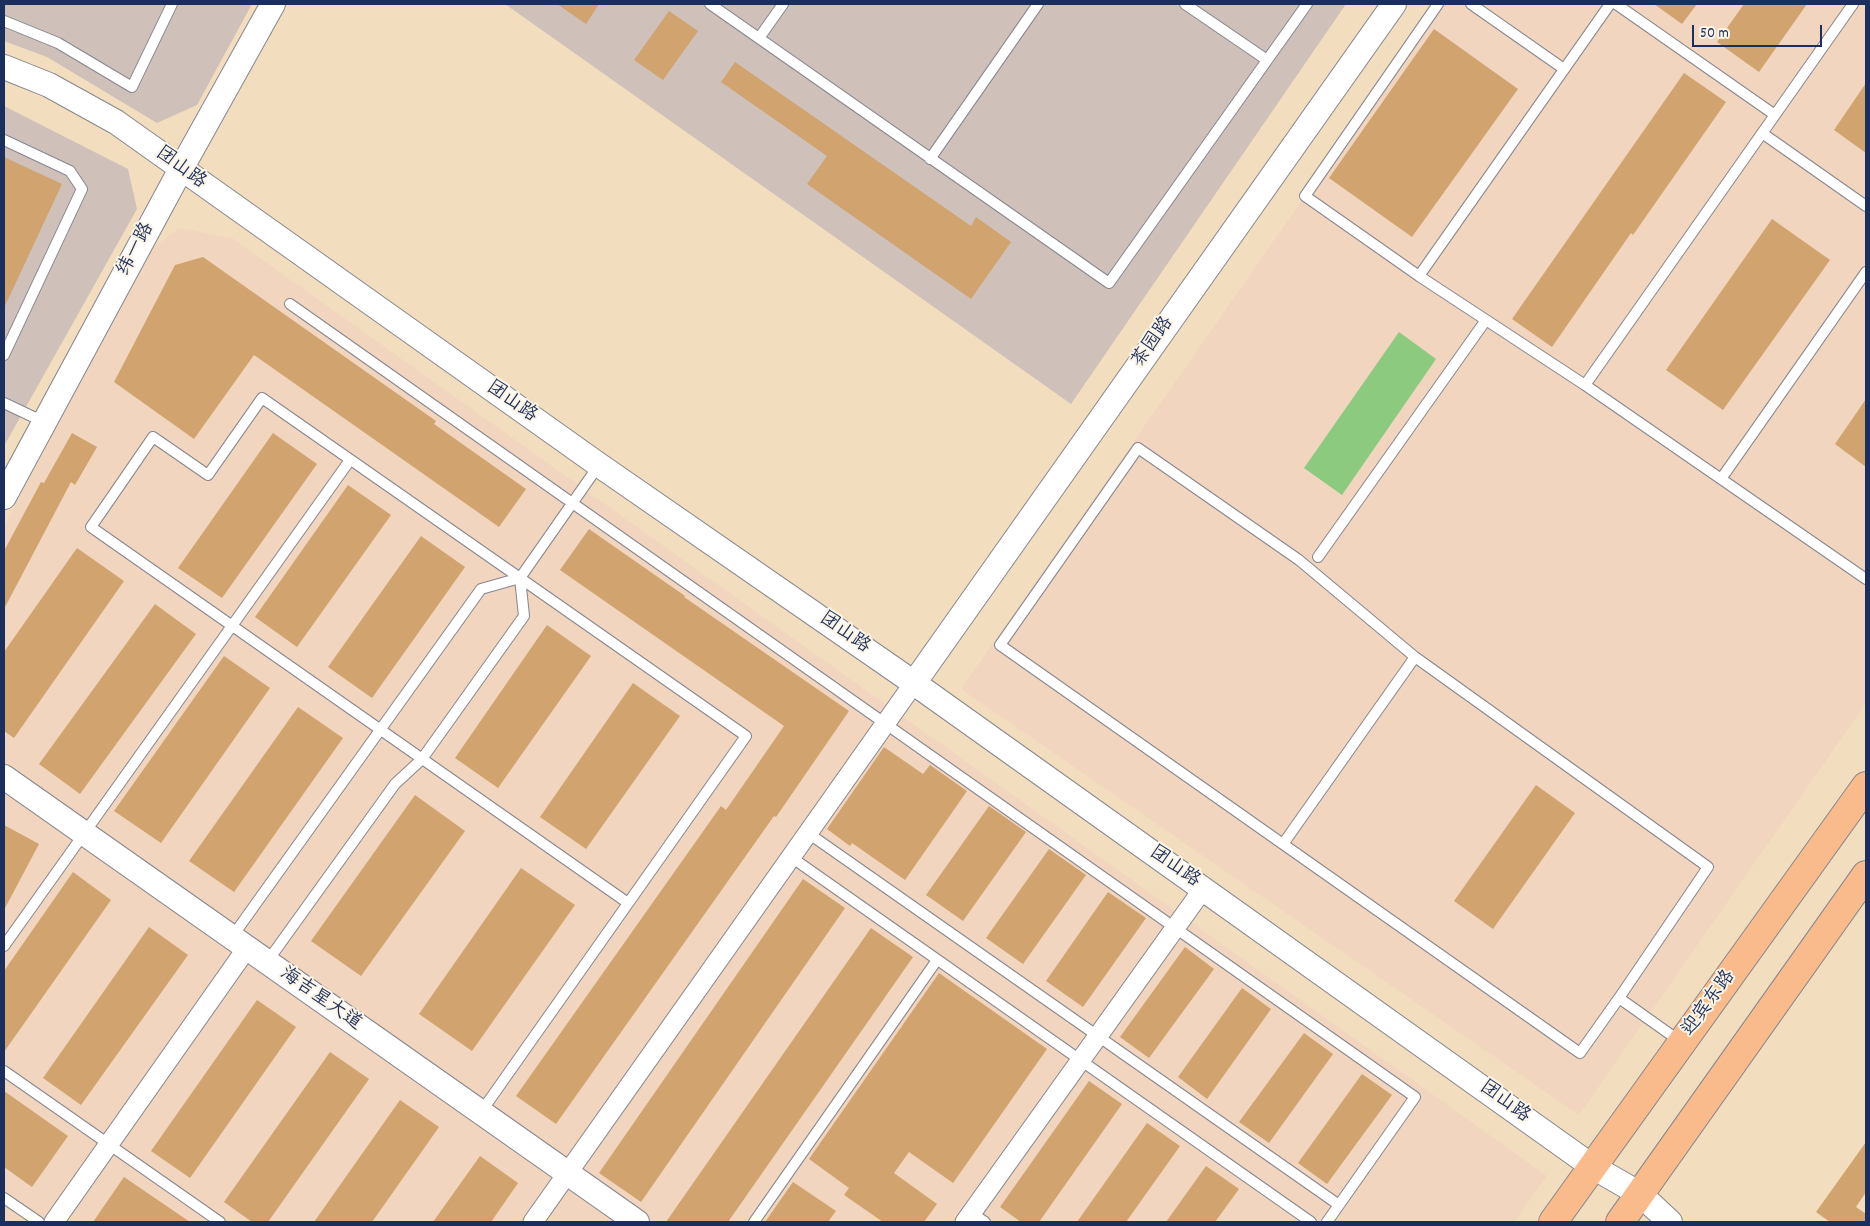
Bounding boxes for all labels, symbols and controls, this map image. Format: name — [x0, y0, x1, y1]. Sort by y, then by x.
scale bar — [1695, 15, 1825, 47]
text: 50 m — [1700, 23, 1729, 45]
street label: 团山路 — [150, 143, 210, 195]
street label: 纬一路 — [114, 219, 160, 281]
street label: 茶园路 — [1128, 313, 1180, 373]
street label: 团山路 — [481, 377, 541, 429]
street label: 团山路 — [814, 608, 874, 660]
street label: 团山路 — [1144, 842, 1204, 894]
street label: 海吉星大道 — [275, 963, 365, 1037]
street label: 迎宾东路 — [1678, 967, 1742, 1041]
street label: 团山路 — [1474, 1077, 1534, 1129]

